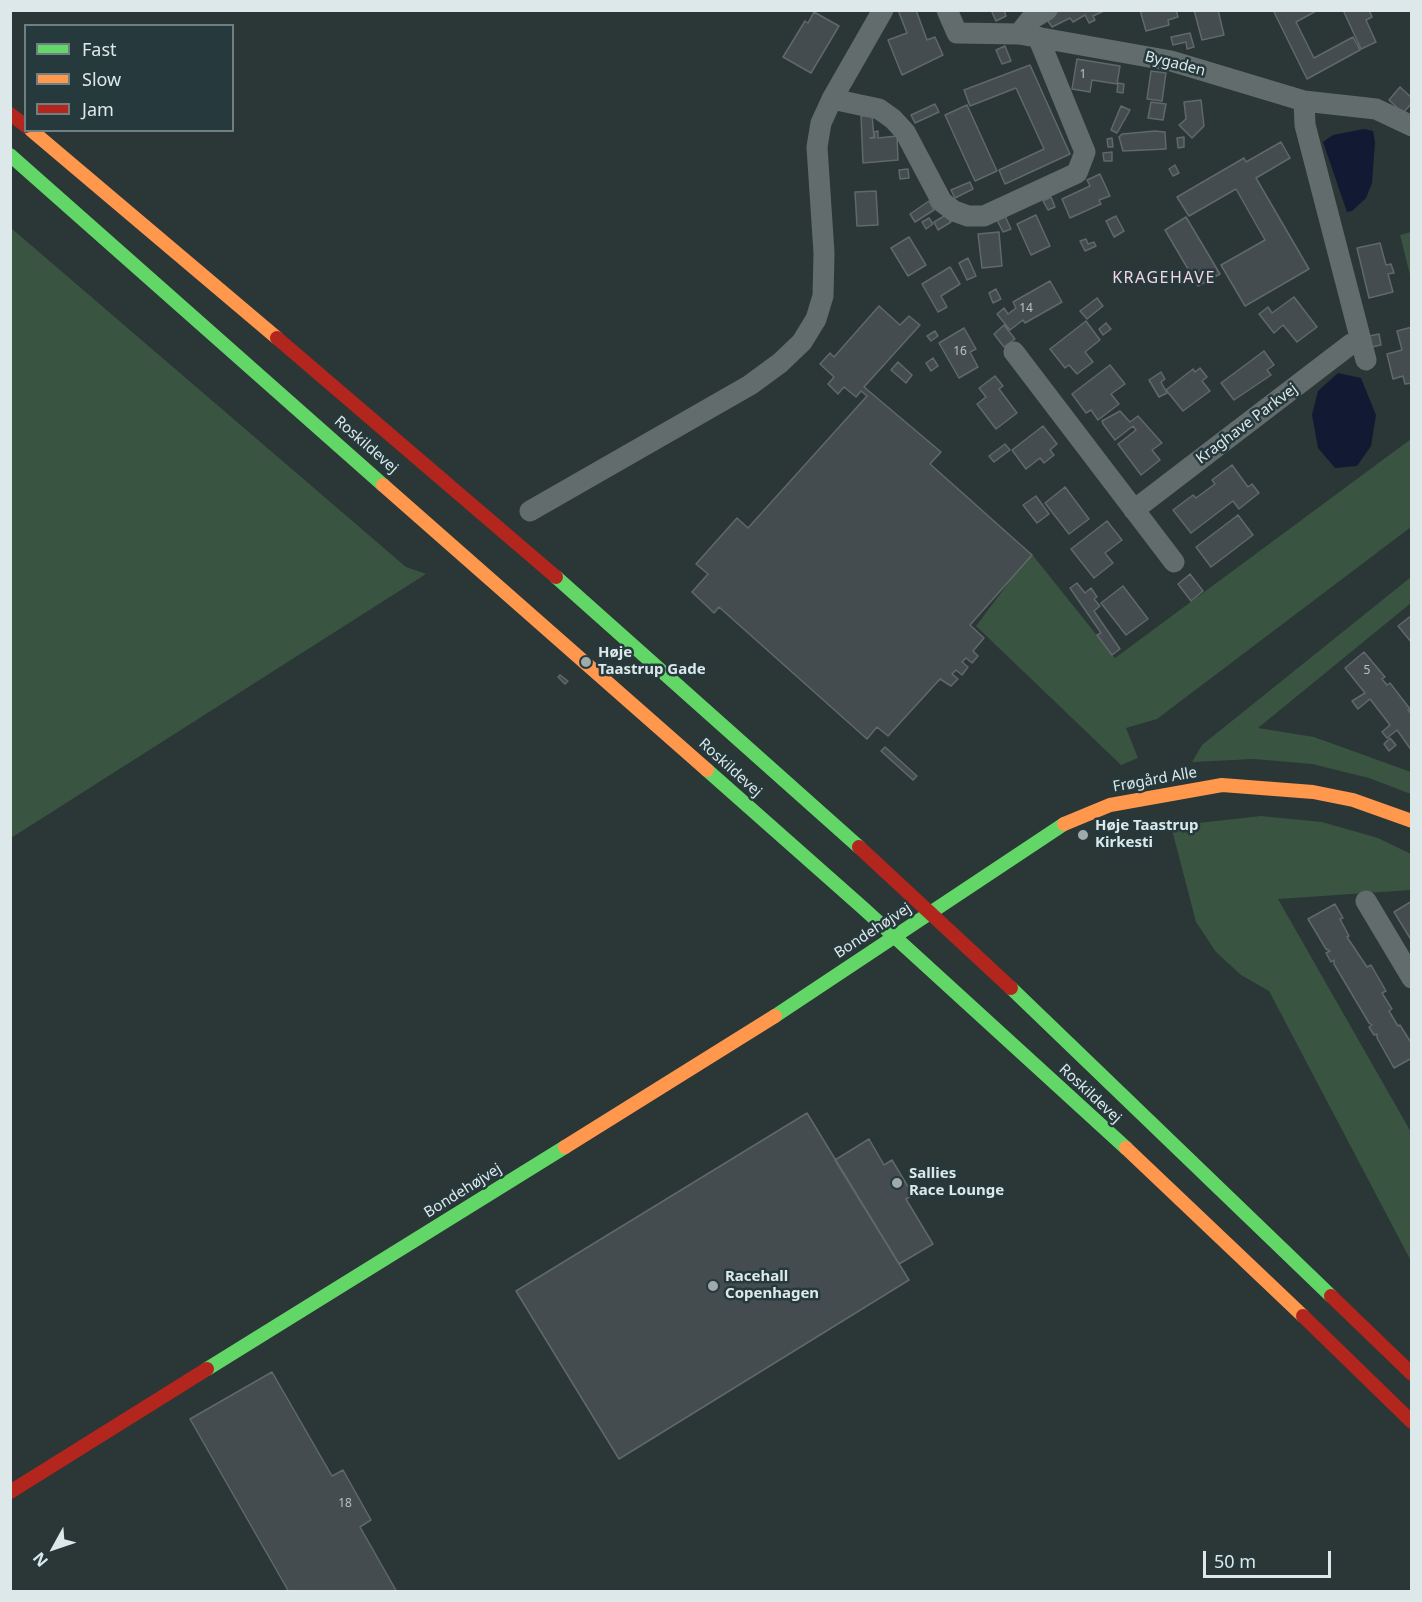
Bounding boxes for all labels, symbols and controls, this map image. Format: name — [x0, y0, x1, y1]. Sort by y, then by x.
legend — [24, 24, 234, 132]
text: Fast — [82, 37, 117, 61]
street label: Bygaden — [1143, 48, 1207, 80]
text: Slow — [82, 67, 121, 91]
house number: 1 — [1080, 68, 1086, 82]
text: Jam — [82, 97, 114, 121]
district label: KRAGEHAVE — [1112, 268, 1216, 288]
house number: 14 — [1019, 302, 1033, 316]
house number: 16 — [953, 345, 967, 359]
street label: Kraghave Parkvej — [1193, 380, 1301, 468]
street label: Roskildevej — [330, 412, 402, 478]
place label: Høje Taastrup Gade — [598, 644, 706, 679]
marker: Høje Taastrup Gade — [579, 655, 593, 669]
house number: 5 — [1364, 664, 1370, 678]
street label: Roskildevej — [695, 735, 765, 801]
street label: Frøgård Alle — [1111, 764, 1199, 796]
place label: Høje Taastrup Kirkesti — [1095, 817, 1198, 852]
marker: Høje Taastrup Kirkesti — [1076, 828, 1090, 842]
street label: Bondehøjvej — [831, 900, 915, 962]
street label: Roskildevej — [1055, 1061, 1125, 1127]
street label: Bondehøjvej — [421, 1160, 505, 1222]
place label: Sallies Race Lounge — [909, 1165, 1004, 1200]
marker: Sallies Race Lounge — [890, 1176, 904, 1190]
place label: Racehall Copenhagen — [725, 1268, 819, 1303]
marker: Racehall Copenhagen — [706, 1279, 720, 1293]
house number: 18 — [338, 1497, 352, 1511]
north arrow — [24, 1518, 84, 1578]
scale bar — [1206, 1539, 1334, 1577]
text: N — [28, 1548, 53, 1572]
text: 50 m — [1214, 1549, 1256, 1573]

